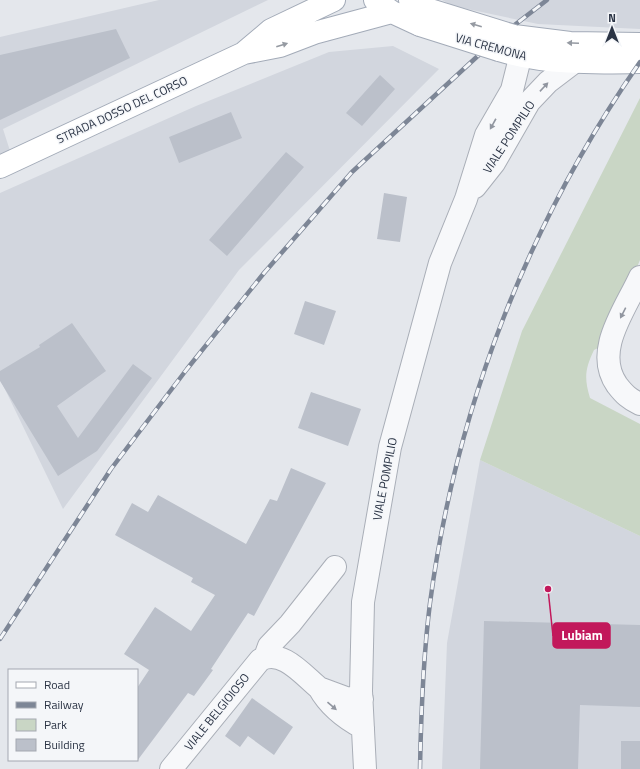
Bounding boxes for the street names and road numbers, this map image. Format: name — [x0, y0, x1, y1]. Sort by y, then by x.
street label: VIA CREMONA — [453, 28, 529, 65]
street label: STRADA DOSSO DEL CORSO — [53, 71, 191, 148]
street label: VIALE POMPILIO — [478, 96, 539, 177]
street label: VIALE POMPILIO — [367, 436, 402, 522]
street label: VIALE BELGIOIOSO — [179, 669, 254, 755]

